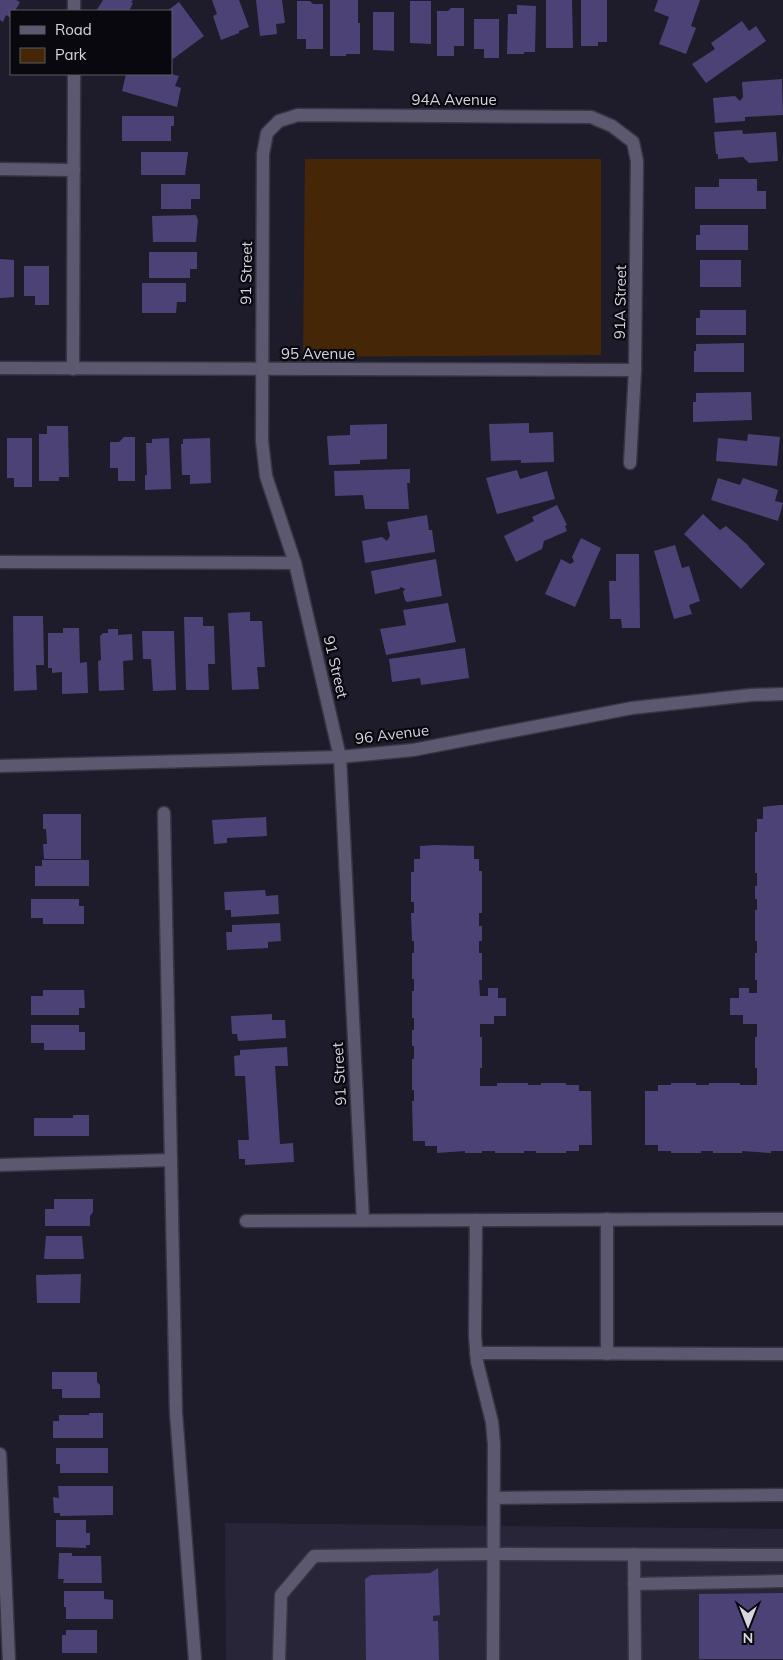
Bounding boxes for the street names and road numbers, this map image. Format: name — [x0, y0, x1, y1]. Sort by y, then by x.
street label: 94A Avenue — [411, 90, 497, 109]
street label: 91 Street — [236, 241, 256, 305]
street label: 91A Street — [610, 265, 630, 339]
street label: 95 Avenue — [281, 344, 355, 363]
street label: 91 Street — [320, 634, 352, 700]
street label: 96 Avenue — [354, 720, 430, 748]
street label: 91 Street — [328, 1042, 350, 1106]

